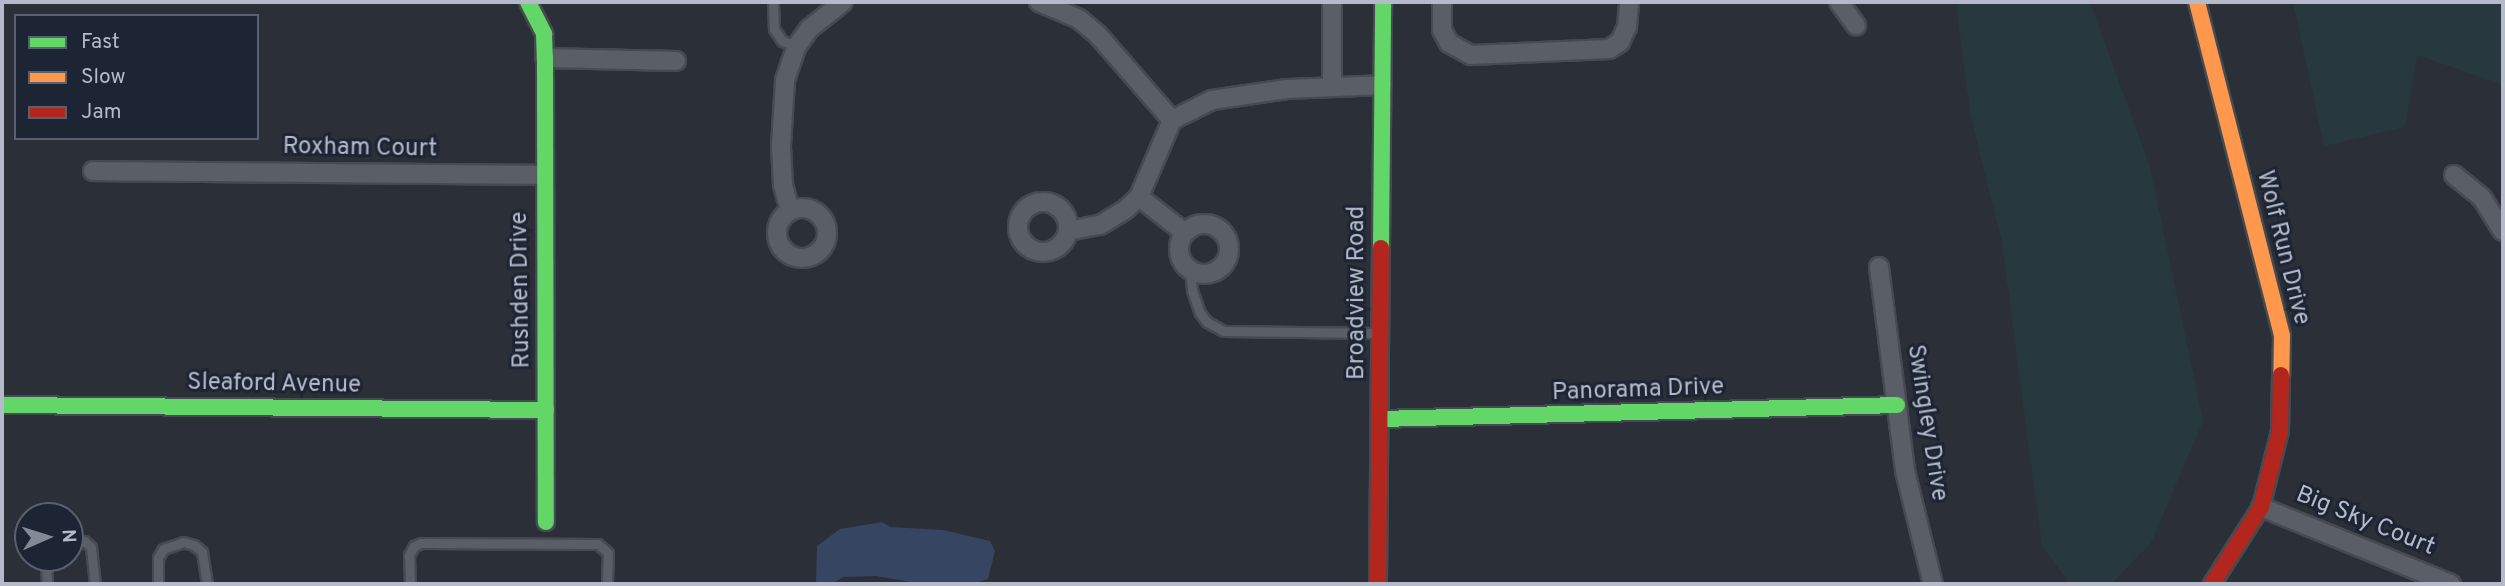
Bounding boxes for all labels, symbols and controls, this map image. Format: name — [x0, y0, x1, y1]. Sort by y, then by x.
legend — [14, 14, 259, 140]
text: Fast — [81, 29, 120, 56]
text: Slow — [81, 64, 126, 91]
text: Jam — [81, 99, 122, 126]
street label: Roxham Court — [282, 133, 438, 165]
street label: Wolf Run Drive — [2249, 168, 2315, 328]
street label: Broadview Road — [1344, 206, 1372, 380]
street label: Rushden Drive — [506, 211, 538, 369]
street label: Swingley Drive — [1899, 343, 1953, 503]
street label: Sleaford Avenue — [186, 369, 362, 401]
street label: Panorama Drive — [1552, 374, 1724, 408]
street label: Big Sky Court — [2291, 481, 2439, 563]
north arrow — [14, 502, 84, 572]
text: N — [56, 529, 80, 543]

